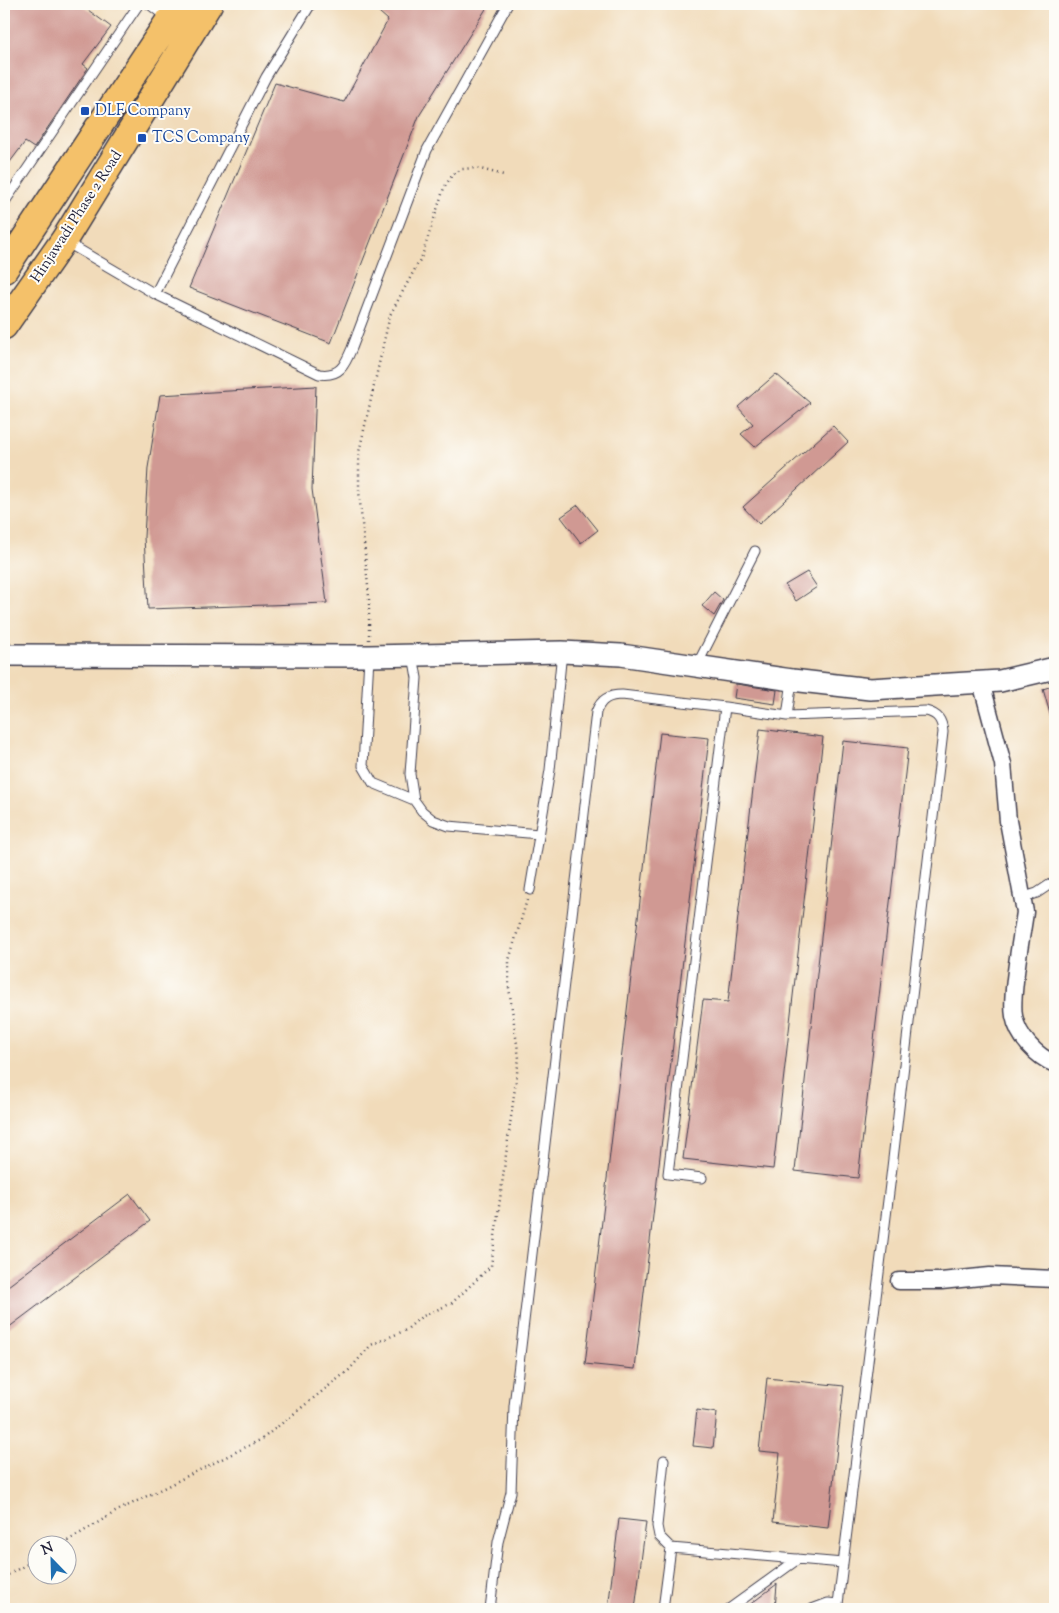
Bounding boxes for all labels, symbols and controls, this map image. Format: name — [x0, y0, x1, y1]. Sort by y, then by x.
place label: DLF Company — [95, 101, 191, 122]
marker: DLF Company — [79, 105, 91, 117]
place label: TCS Company — [152, 128, 251, 149]
marker: TCS Company — [136, 132, 148, 144]
street label: Hinjawadi Phase 2 Road — [26, 146, 128, 287]
north arrow — [28, 1536, 78, 1586]
text: N — [39, 1538, 57, 1561]

